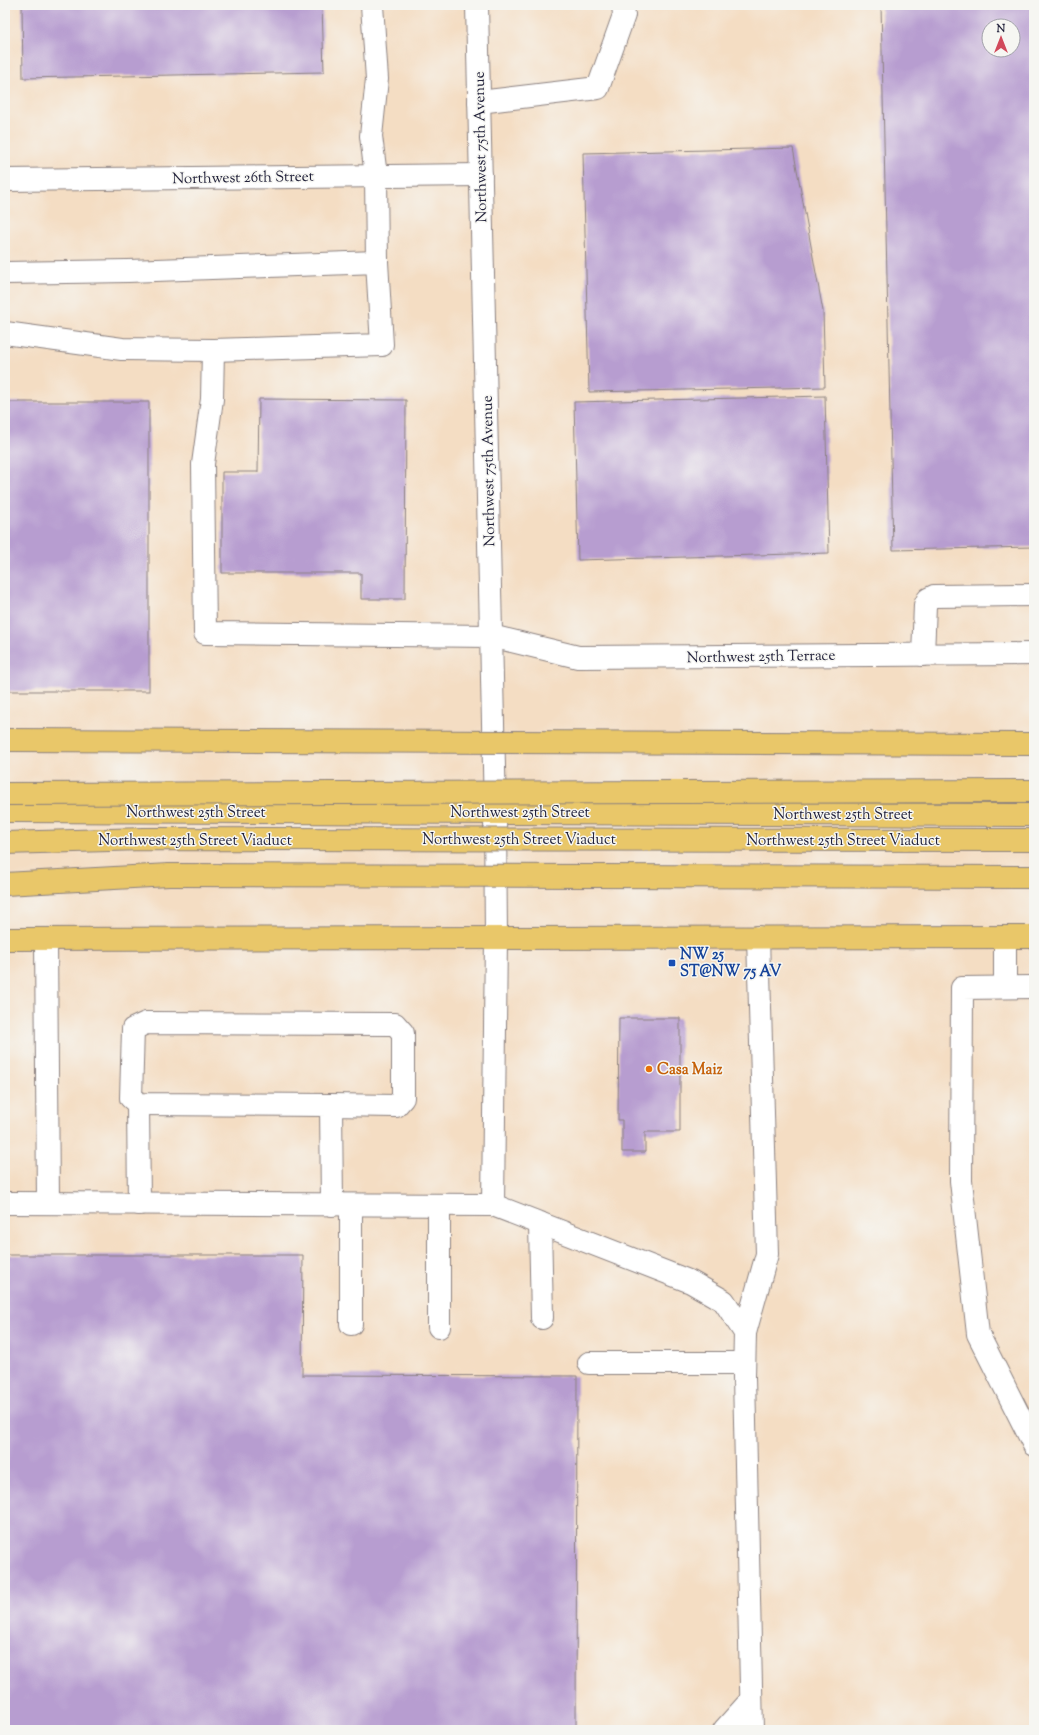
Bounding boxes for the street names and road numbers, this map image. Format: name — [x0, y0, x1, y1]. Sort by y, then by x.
street label: Northwest 75th Avenue — [470, 71, 493, 223]
street label: Northwest 26th Street — [172, 167, 314, 190]
street label: Northwest 75th Avenue — [478, 395, 501, 547]
street label: Northwest 25th Terrace — [687, 646, 836, 669]
street label: Northwest 25th Street — [126, 803, 266, 824]
street label: Northwest 25th Street — [450, 803, 590, 824]
street label: Northwest 25th Street — [773, 805, 913, 826]
street label: Northwest 25th Street Viaduct — [422, 830, 616, 851]
street label: Northwest 25th Street Viaduct — [98, 831, 292, 852]
street label: Northwest 25th Street Viaduct — [746, 831, 940, 852]

